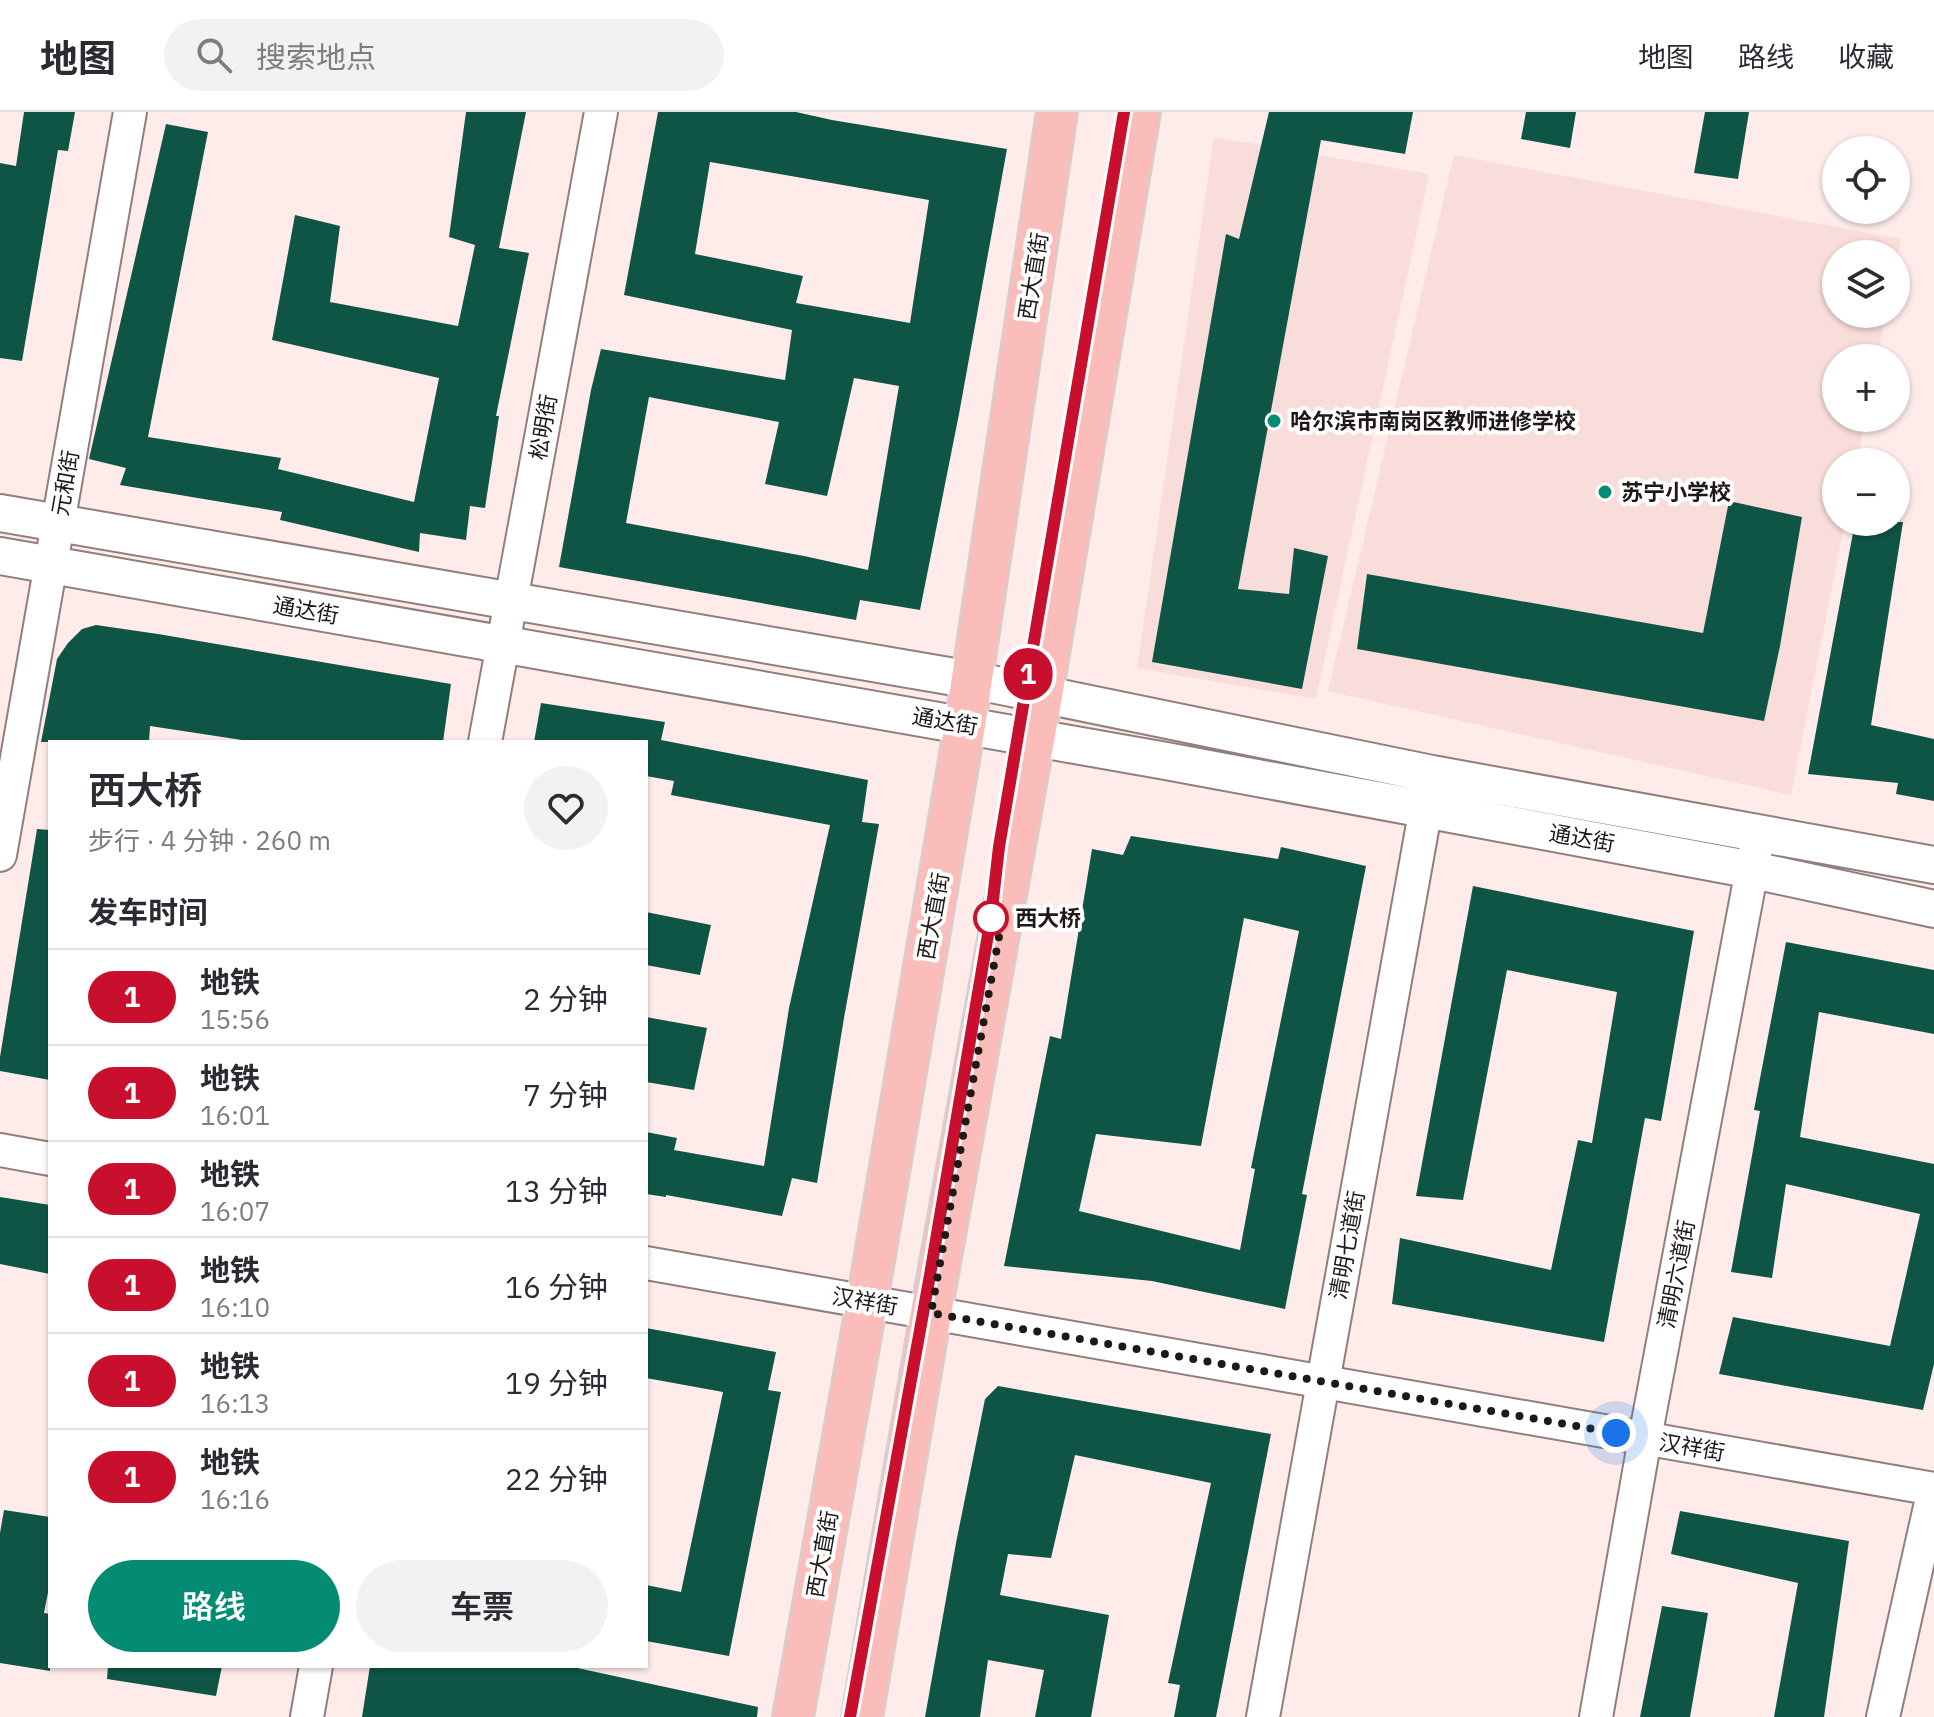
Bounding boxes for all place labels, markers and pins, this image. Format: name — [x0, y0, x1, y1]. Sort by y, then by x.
place label: 哈尔滨市南岗区教师进修学校 — [1290, 406, 1576, 435]
marker: 哈尔滨市南岗区教师进修学校 — [1265, 412, 1283, 430]
place label: 苏宁小学校 — [1621, 477, 1731, 506]
marker: 苏宁小学校 — [1596, 483, 1614, 501]
marker: 西大桥 — [974, 901, 1008, 935]
place label: 西大桥 — [1015, 903, 1081, 932]

